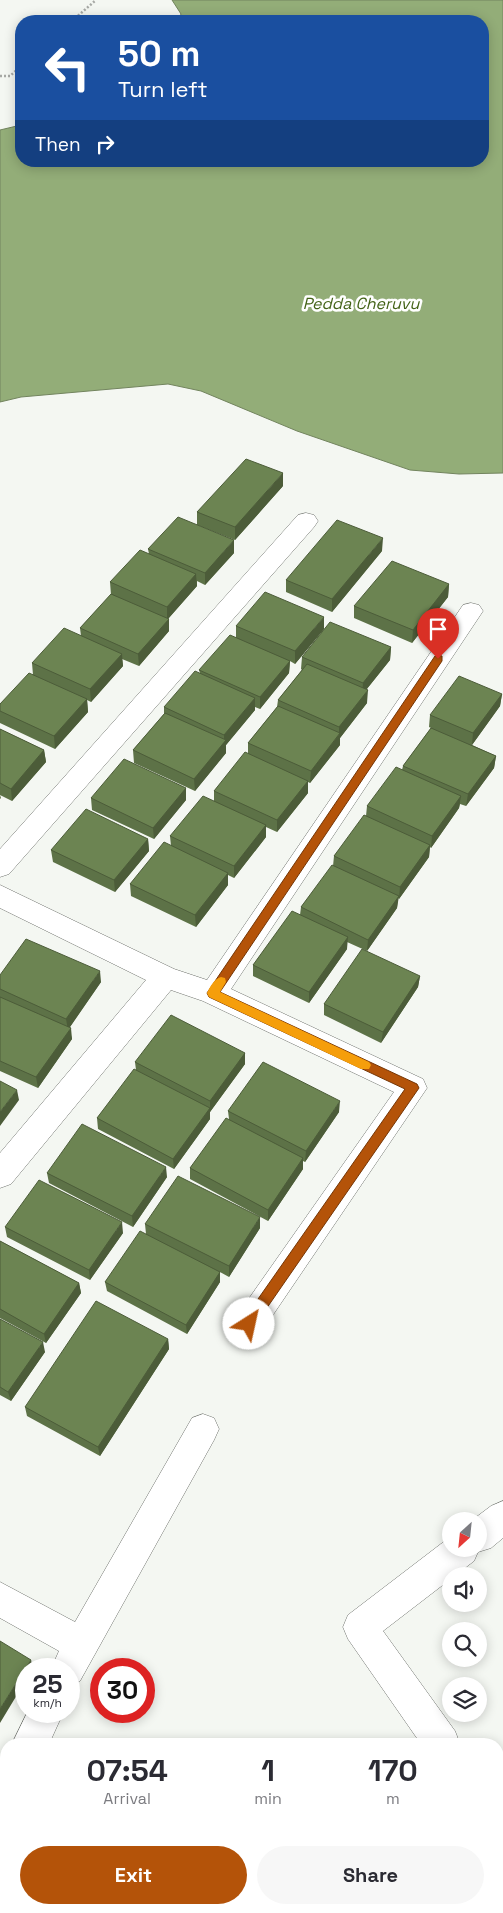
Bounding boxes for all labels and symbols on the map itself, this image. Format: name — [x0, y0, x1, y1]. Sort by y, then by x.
water label: Pedda Cheruvu — [303, 293, 420, 314]
pin — [417, 608, 459, 659]
position arrow — [222, 1297, 274, 1349]
north arrow — [442, 1512, 488, 1558]
speed limit sign: 30 — [90, 1658, 155, 1723]

